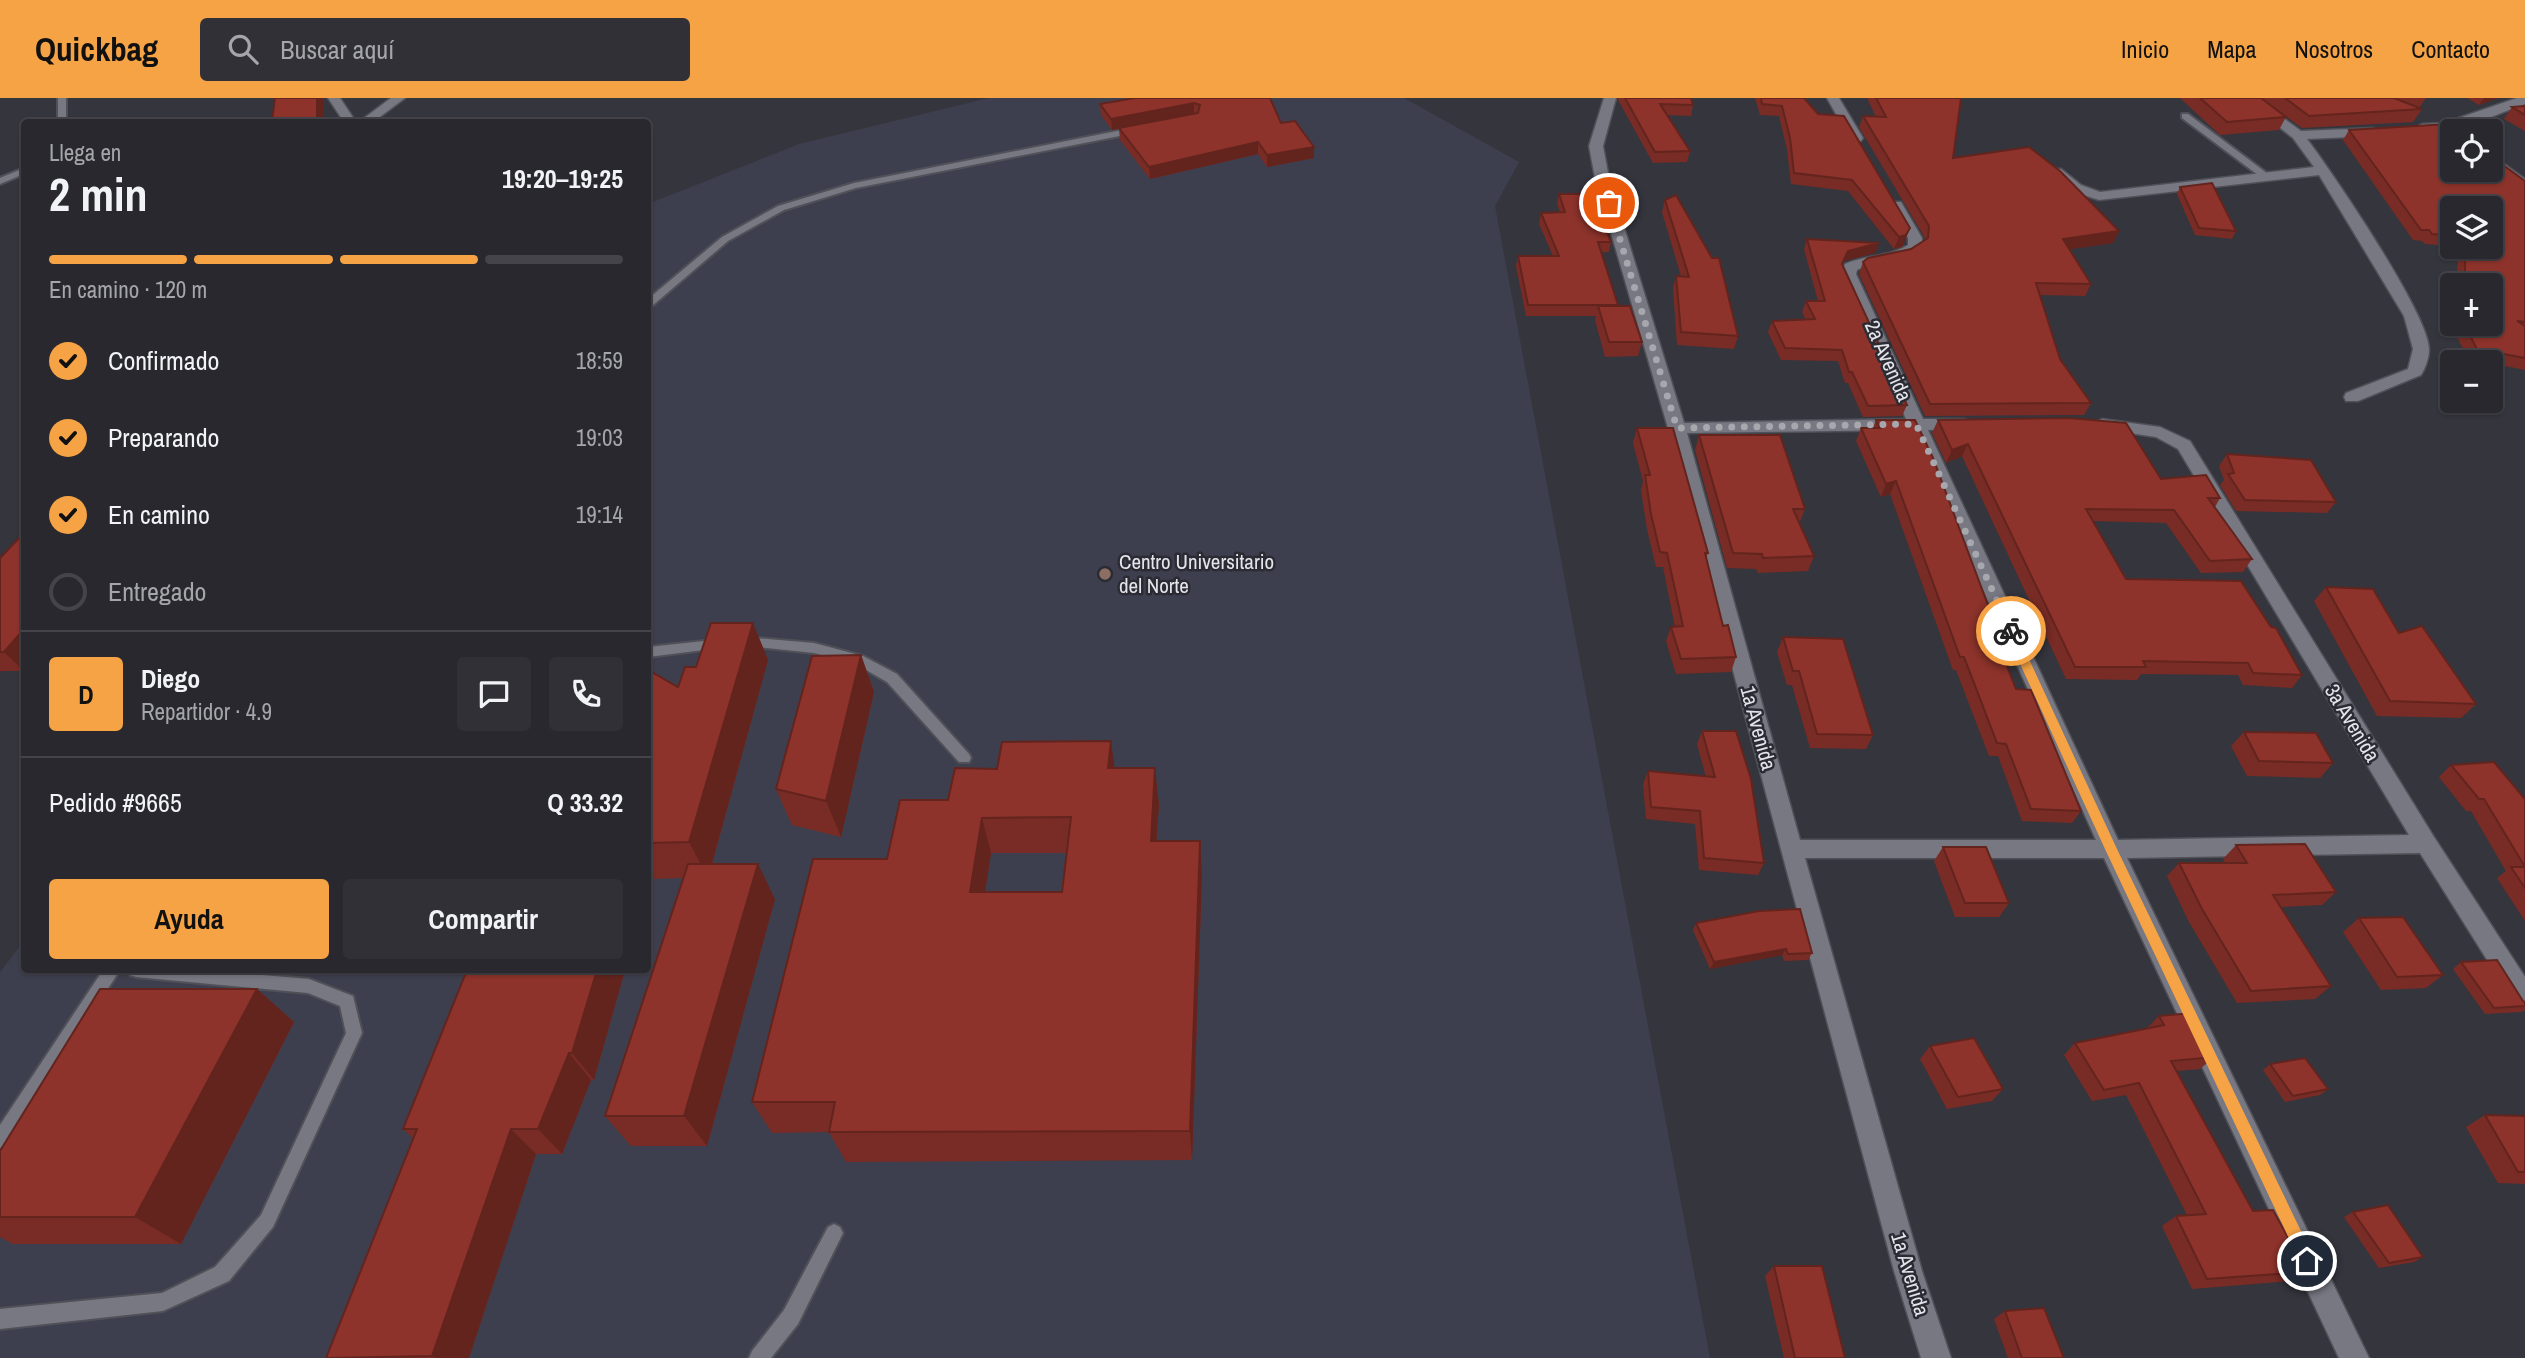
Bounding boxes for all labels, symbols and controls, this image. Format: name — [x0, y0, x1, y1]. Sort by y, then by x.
search box — [200, 18, 690, 81]
text: Quickbag — [35, 27, 158, 71]
icon: search — [224, 30, 262, 68]
text: Buscar aquí — [280, 32, 394, 67]
text: Inicio — [2121, 33, 2169, 65]
text: Mapa — [2207, 33, 2256, 65]
text: Nosotros — [2294, 33, 2373, 65]
text: Contacto — [2411, 33, 2490, 65]
map controls — [2440, 119, 2503, 413]
button: locate — [2440, 119, 2503, 182]
text: Llega en — [49, 137, 121, 168]
text: 19:20–19:25 — [502, 161, 623, 196]
text: 2 min — [49, 163, 148, 225]
pin — [1579, 173, 1639, 233]
icon: bag — [1590, 184, 1628, 222]
button: layers — [2440, 196, 2503, 259]
button: + — [2440, 273, 2503, 336]
text: En camino · 120 m — [49, 274, 207, 305]
street label: 2a Avenida — [1858, 316, 1919, 406]
icon: check — [49, 342, 87, 380]
text: Confirmado — [108, 343, 219, 378]
text: 18:59 — [576, 345, 623, 376]
button: − — [2440, 350, 2503, 413]
icon: check — [49, 419, 87, 457]
text: Preparando — [108, 420, 219, 455]
text: 19:03 — [576, 422, 623, 453]
icon: check — [49, 496, 87, 534]
text: En camino — [108, 497, 210, 532]
text: 19:14 — [576, 499, 623, 530]
place label: Centro Universitario del Norte — [1119, 547, 1274, 600]
marker: Centro Universitario del Norte — [1097, 566, 1113, 582]
text: Entregado — [108, 574, 206, 609]
courier — [1976, 596, 2046, 666]
icon: bike — [1992, 612, 2030, 650]
button: chat — [457, 657, 531, 731]
button: phone — [549, 657, 623, 731]
text: Diego — [141, 661, 200, 696]
text: D — [78, 677, 94, 712]
street label: 3a Avenida — [2318, 678, 2387, 767]
street label: 1a Avenida — [1733, 683, 1784, 774]
text: Repartidor · 4.9 — [141, 696, 272, 727]
text: Pedido #9665 — [49, 785, 182, 820]
text: Q 33.32 — [547, 785, 623, 820]
button: Ayuda — [49, 879, 329, 959]
button: Compartir — [343, 879, 623, 959]
street label: 1a Avenida — [1884, 1229, 1937, 1320]
pin — [2277, 1231, 2337, 1291]
icon: home — [2288, 1242, 2326, 1280]

